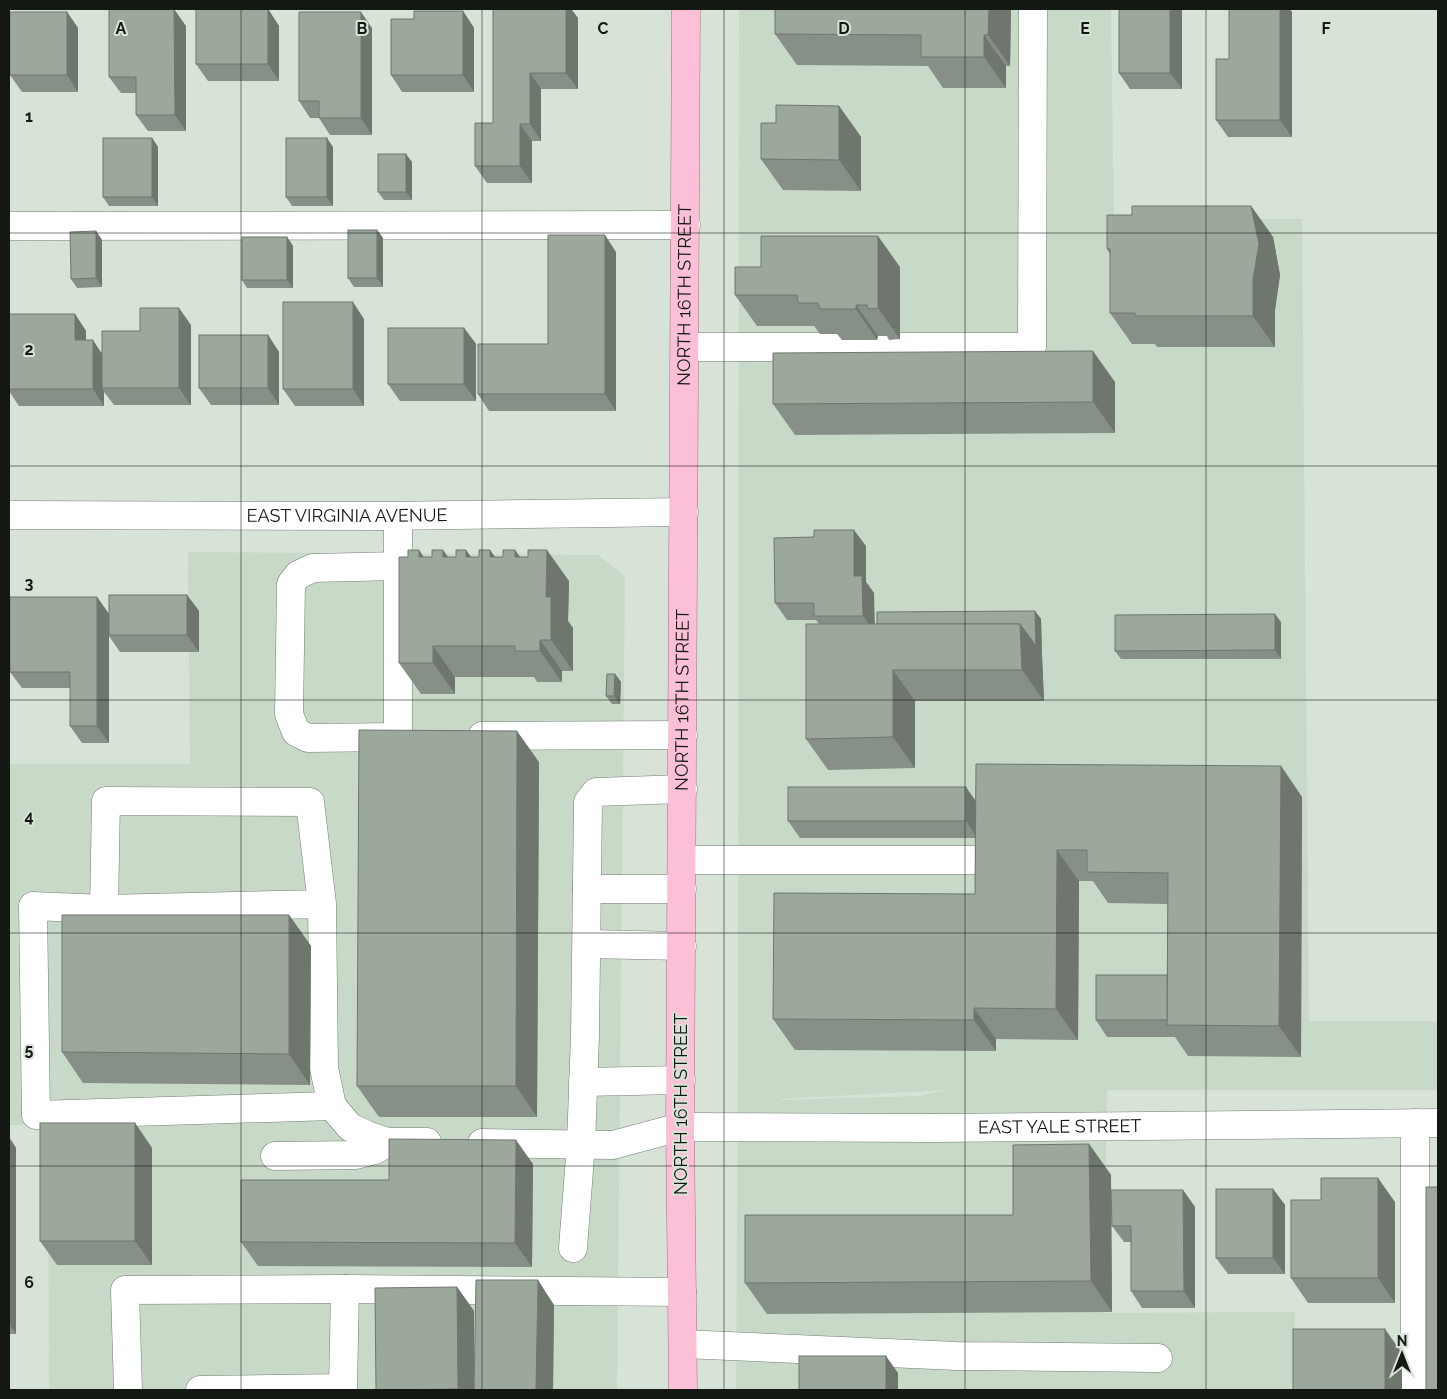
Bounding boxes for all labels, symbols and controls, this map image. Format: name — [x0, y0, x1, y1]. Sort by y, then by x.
text: A — [116, 19, 127, 38]
text: B — [357, 19, 368, 38]
text: C — [598, 19, 609, 38]
text: D — [838, 19, 850, 38]
text: E — [1080, 19, 1090, 38]
text: F — [1321, 19, 1331, 38]
text: 1 — [25, 107, 33, 126]
street label: NORTH 16TH STREET — [673, 204, 695, 386]
text: 2 — [24, 340, 34, 359]
street label: EAST VIRGINIA AVENUE — [246, 504, 448, 526]
text: 3 — [25, 574, 34, 593]
street label: NORTH 16TH STREET — [671, 609, 693, 791]
text: 4 — [24, 807, 34, 826]
street label: NORTH 16TH STREET — [670, 1013, 691, 1195]
text: 5 — [25, 1040, 34, 1059]
street label: EAST YALE STREET — [978, 1115, 1141, 1138]
text: 6 — [24, 1273, 34, 1292]
north arrow — [1377, 1329, 1427, 1379]
text: N — [1397, 1333, 1407, 1349]

